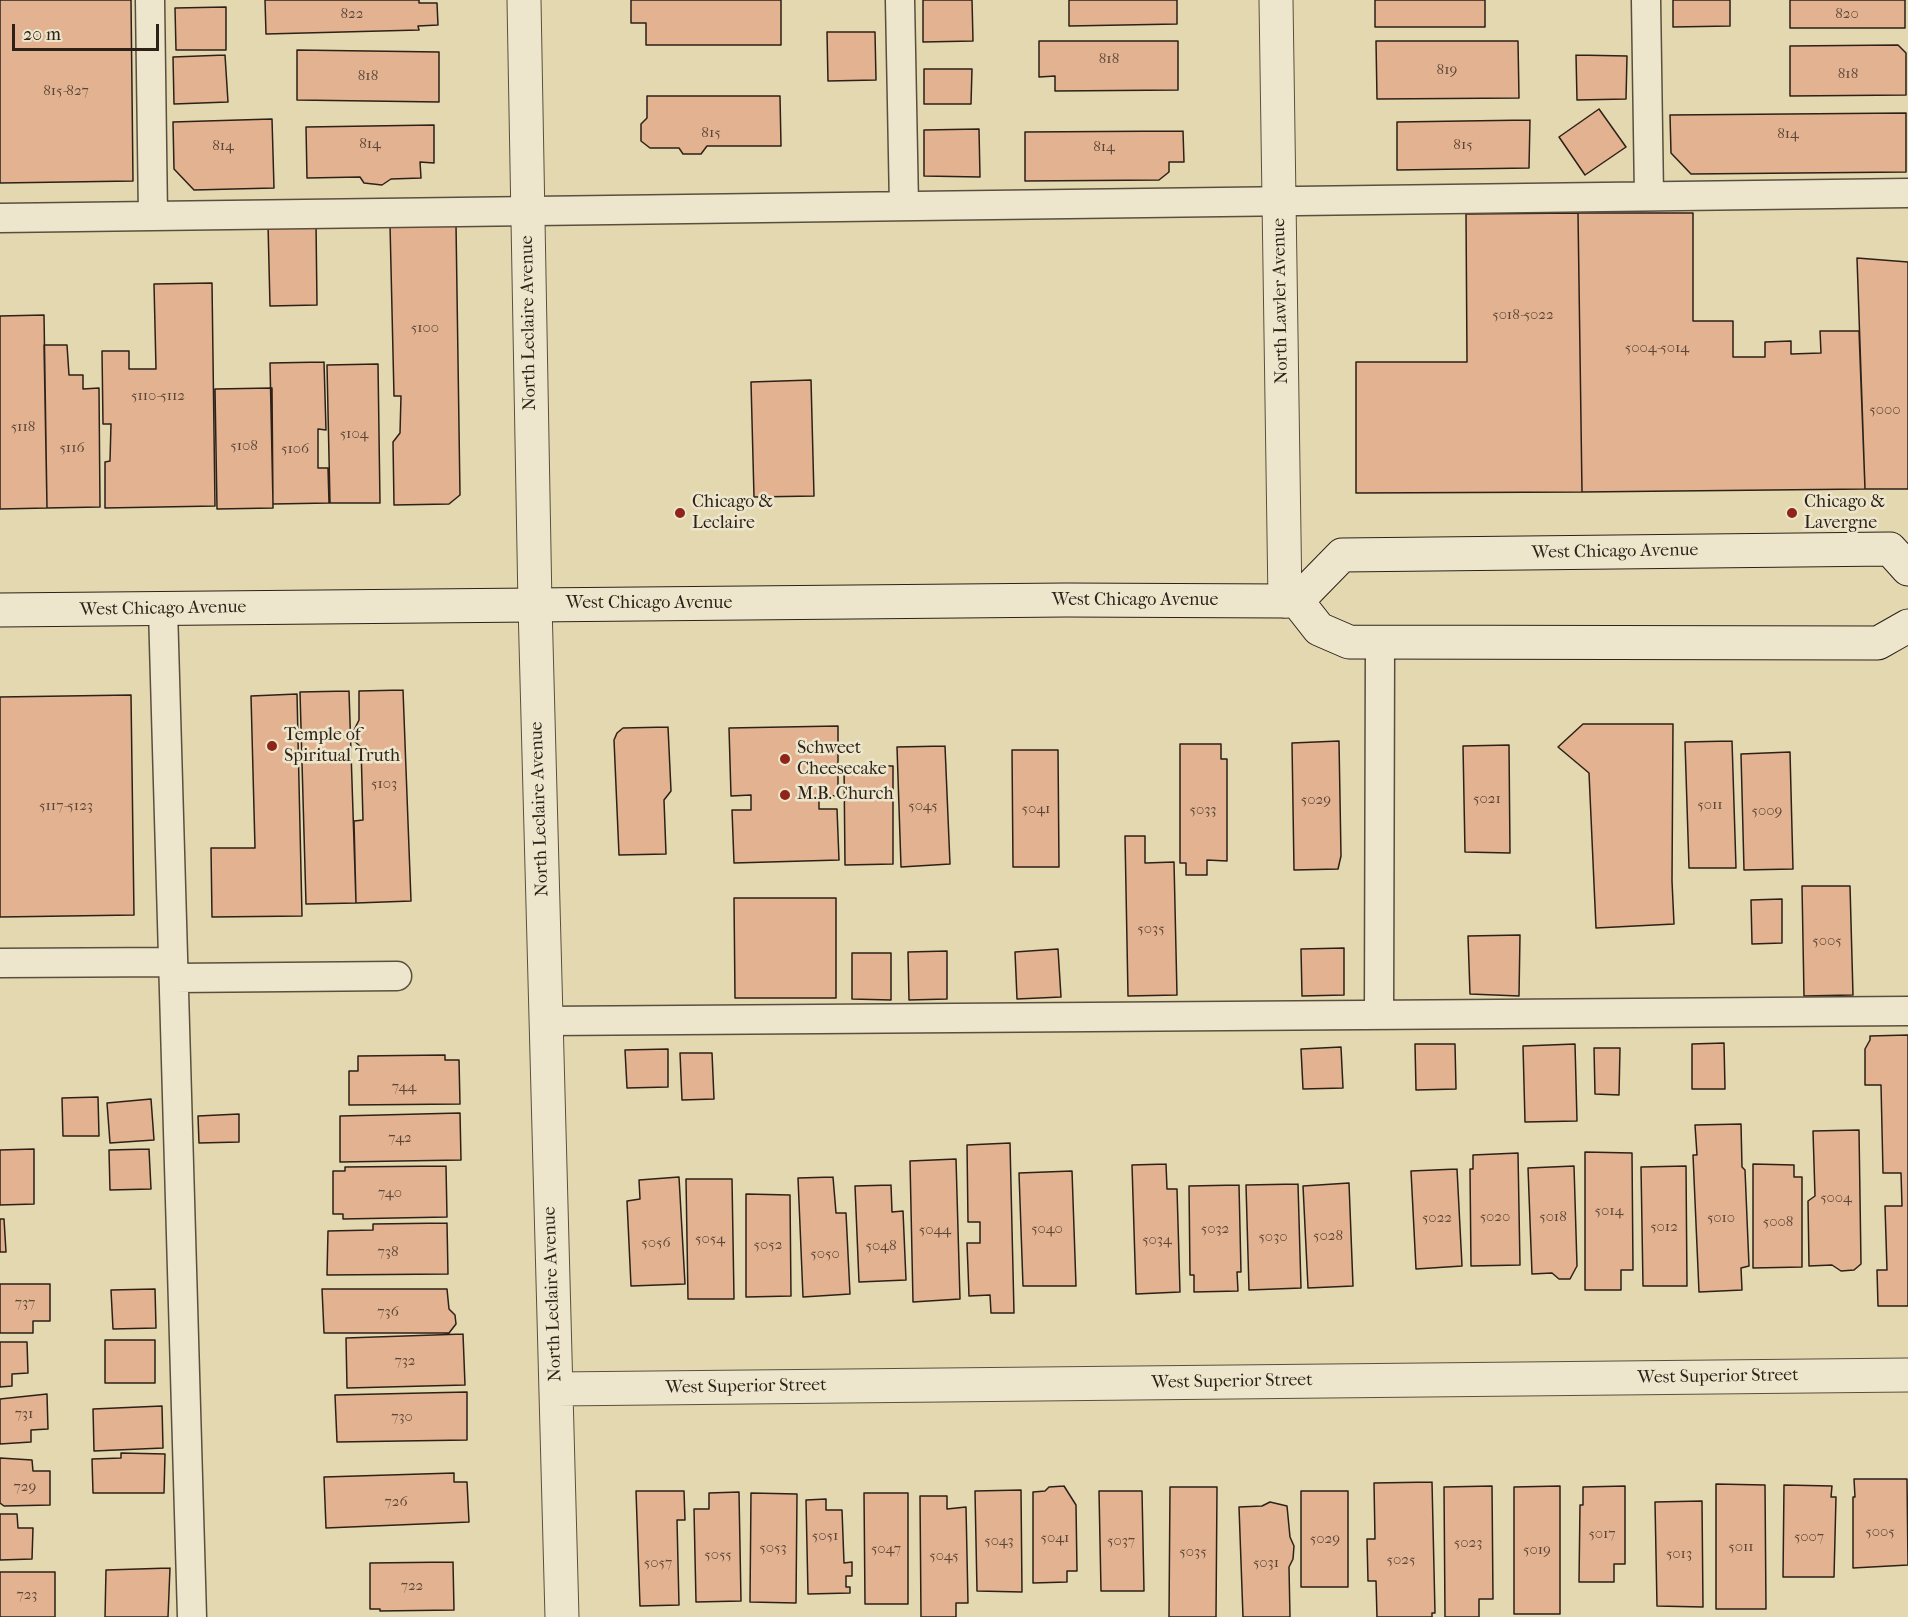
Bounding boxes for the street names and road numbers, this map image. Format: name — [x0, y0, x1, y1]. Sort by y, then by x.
street label: North Lawler Avenue — [1269, 218, 1293, 384]
street label: North Leclaire Avenue — [517, 235, 541, 411]
street label: West Chicago Avenue — [1532, 540, 1698, 564]
street label: West Chicago Avenue — [1052, 590, 1218, 612]
street label: West Chicago Avenue — [566, 593, 732, 615]
street label: West Chicago Avenue — [80, 597, 246, 621]
street label: North Leclaire Avenue — [526, 721, 554, 897]
street label: North Leclaire Avenue — [539, 1206, 567, 1382]
street label: West Superior Street — [1637, 1365, 1799, 1389]
street label: West Superior Street — [1151, 1370, 1313, 1394]
street label: West Superior Street — [665, 1375, 827, 1399]

